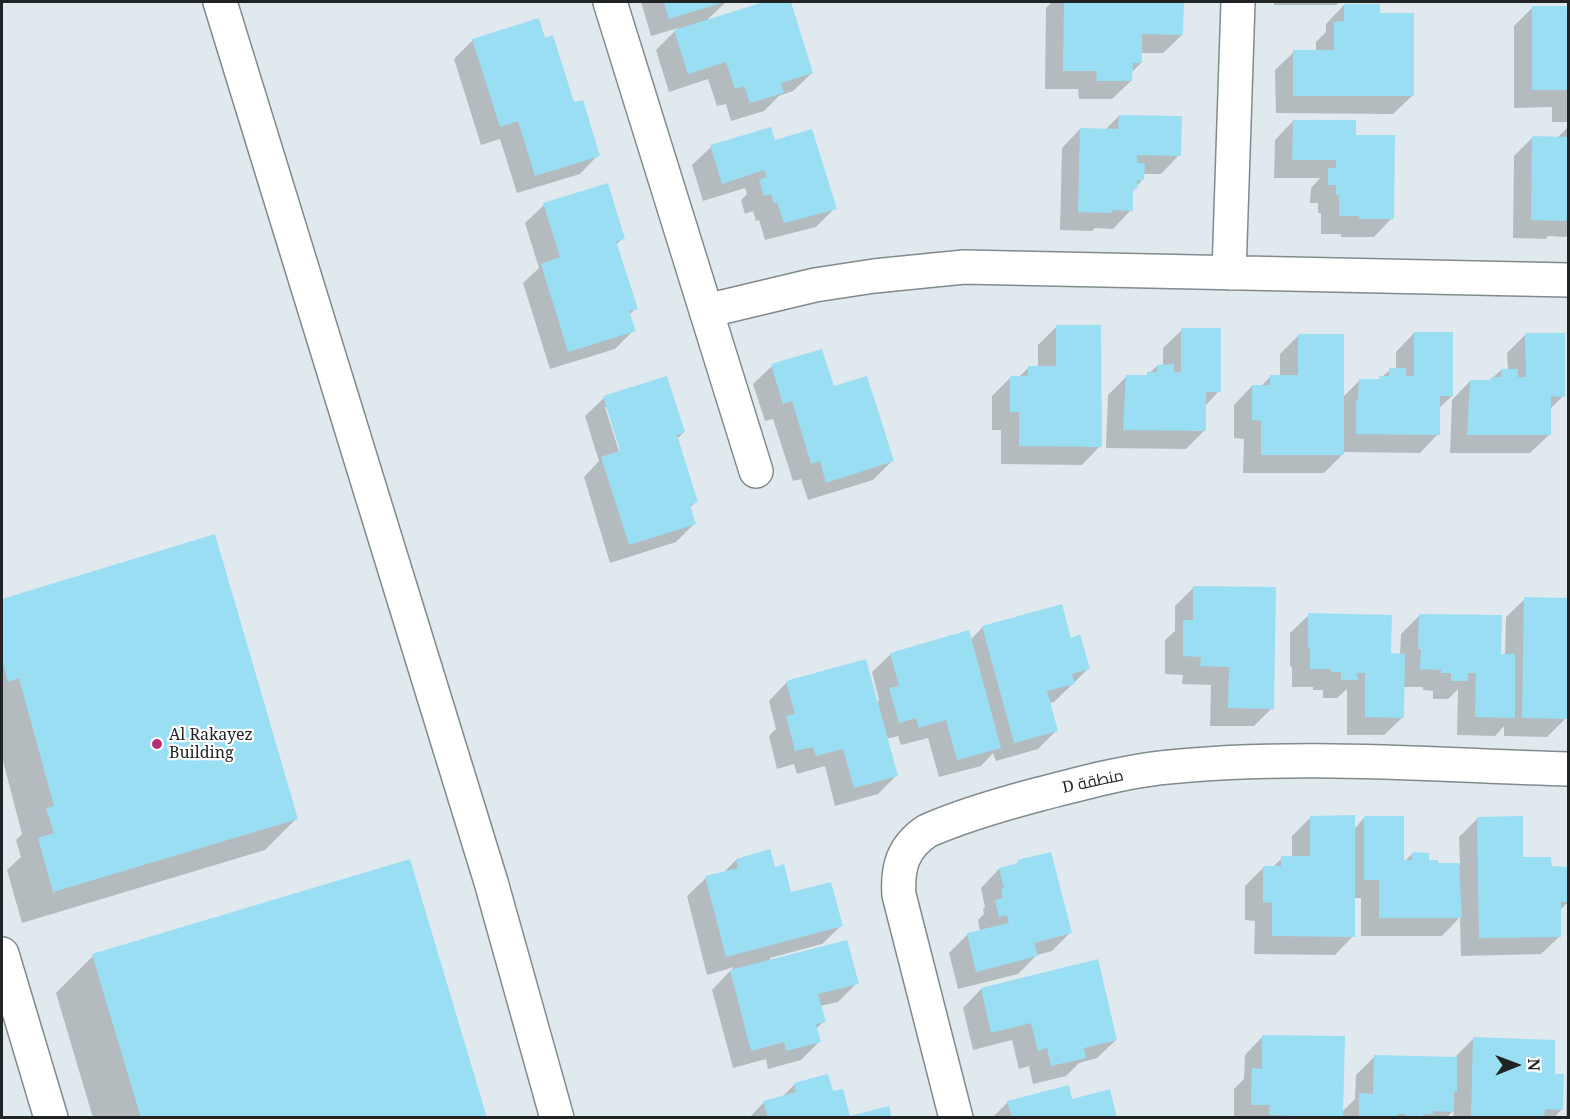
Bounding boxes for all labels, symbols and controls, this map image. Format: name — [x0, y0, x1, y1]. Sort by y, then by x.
place label: Al Rakayez Building — [169, 725, 253, 763]
marker: Al Rakayez Building — [150, 737, 164, 751]
street label: D منطقة — [1061, 766, 1125, 798]
north arrow — [1486, 1035, 1546, 1095]
text: N — [1523, 1058, 1545, 1071]

